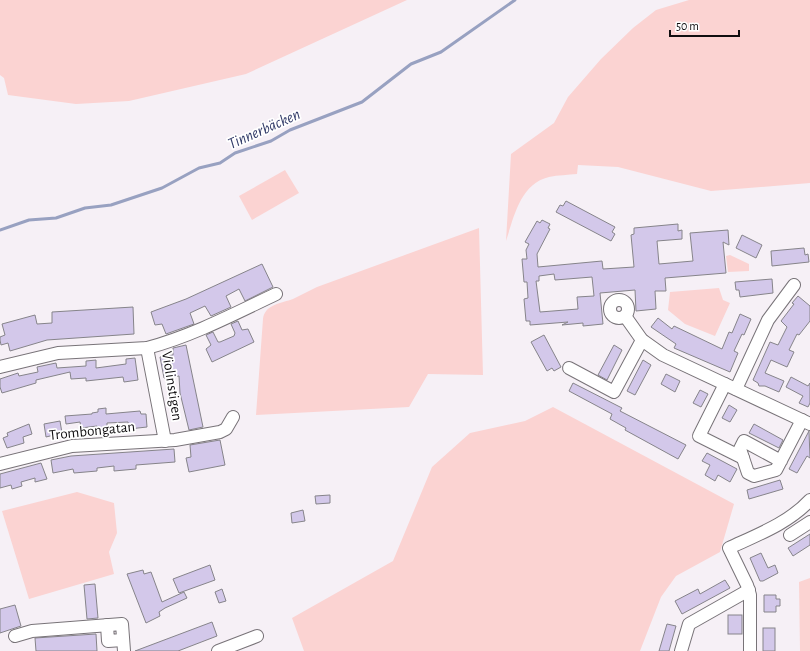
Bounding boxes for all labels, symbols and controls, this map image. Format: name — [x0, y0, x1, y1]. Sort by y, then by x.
scale bar — [670, 12, 739, 38]
text: 50 m — [676, 20, 699, 32]
water label: Tinnerbäcken — [225, 106, 303, 152]
street label: Violinstigen — [159, 350, 185, 422]
street label: Trombongatan — [48, 419, 136, 443]

